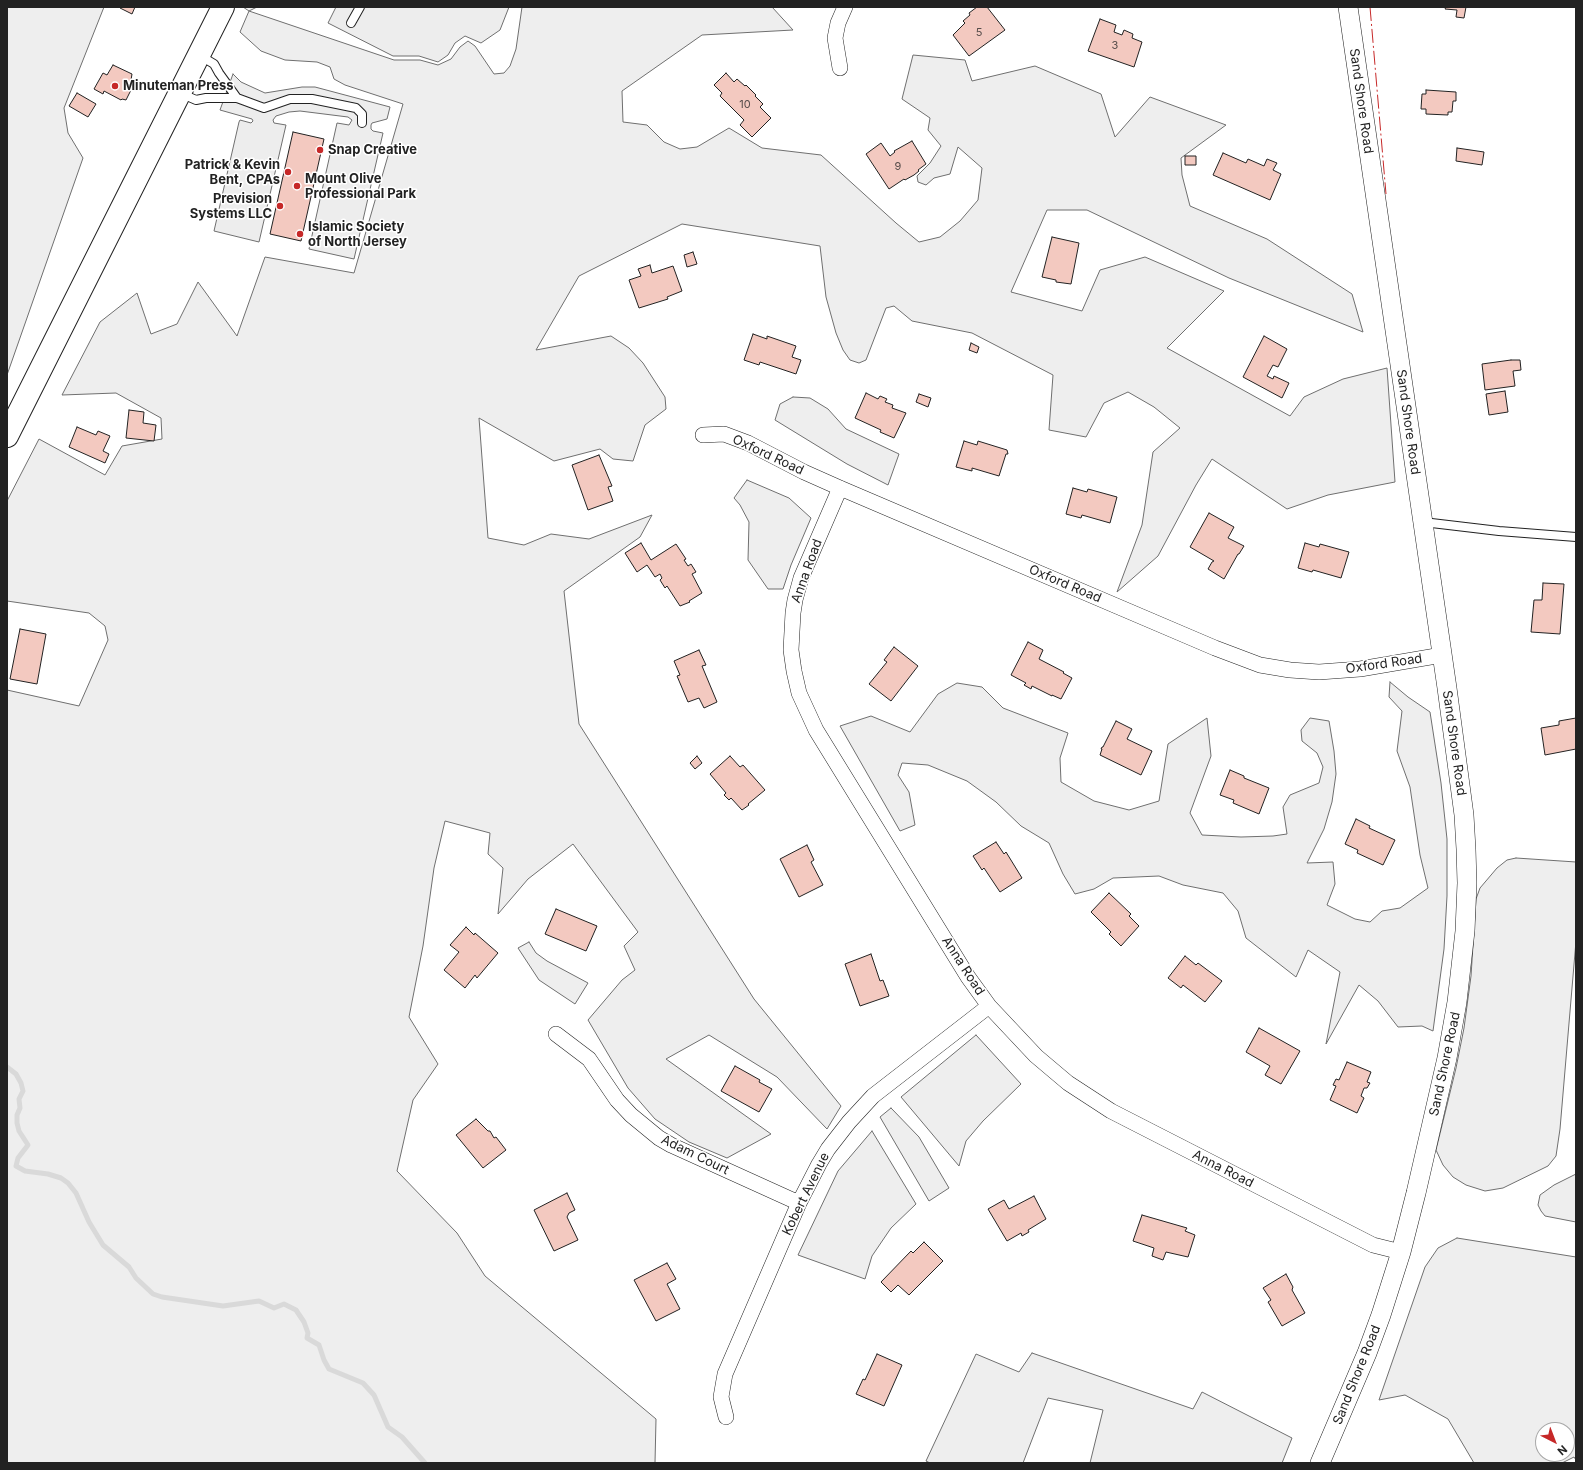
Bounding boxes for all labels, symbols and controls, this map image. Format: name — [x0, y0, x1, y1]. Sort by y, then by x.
house number: 5 — [976, 26, 982, 40]
house number: 3 — [1112, 39, 1118, 53]
street label: Sand Shore Road — [1346, 47, 1376, 155]
place label: Minuteman Press — [123, 78, 233, 94]
marker: Minuteman Press — [110, 81, 120, 91]
house number: 10 — [739, 98, 751, 112]
place label: Snap Creative — [328, 142, 417, 158]
marker: Snap Creative — [315, 145, 325, 155]
place label: Patrick & Kevin Bent, CPAs — [185, 157, 280, 188]
house number: 9 — [895, 160, 901, 174]
marker: Patrick & Kevin Bent, CPAs — [283, 167, 293, 177]
place label: Mount Olive Professional Park — [305, 171, 416, 202]
marker: Mount Olive Professional Park — [292, 181, 302, 191]
place label: Prevision Systems LLC — [190, 191, 272, 222]
marker: Prevision Systems LLC — [275, 201, 285, 211]
place label: Islamic Society of North Jersey — [308, 219, 407, 250]
marker: Islamic Society of North Jersey — [295, 229, 305, 239]
street label: Sand Shore Road — [1393, 368, 1423, 476]
street label: Oxford Road — [730, 432, 806, 478]
street label: Anna Road — [788, 537, 826, 605]
street label: Oxford Road — [1026, 562, 1104, 606]
street label: Oxford Road — [1345, 651, 1423, 677]
street label: Sand Shore Road — [1439, 689, 1469, 797]
street label: Anna Road — [938, 934, 988, 998]
street label: Sand Shore Road — [1426, 1011, 1464, 1117]
street label: Adam Court — [659, 1132, 731, 1178]
street label: Anna Road — [1190, 1147, 1256, 1191]
street label: Kobert Avenue — [779, 1150, 833, 1238]
street label: Sand Shore Road — [1330, 1323, 1384, 1427]
north arrow — [1535, 1422, 1575, 1462]
text: N — [1555, 1442, 1570, 1458]

